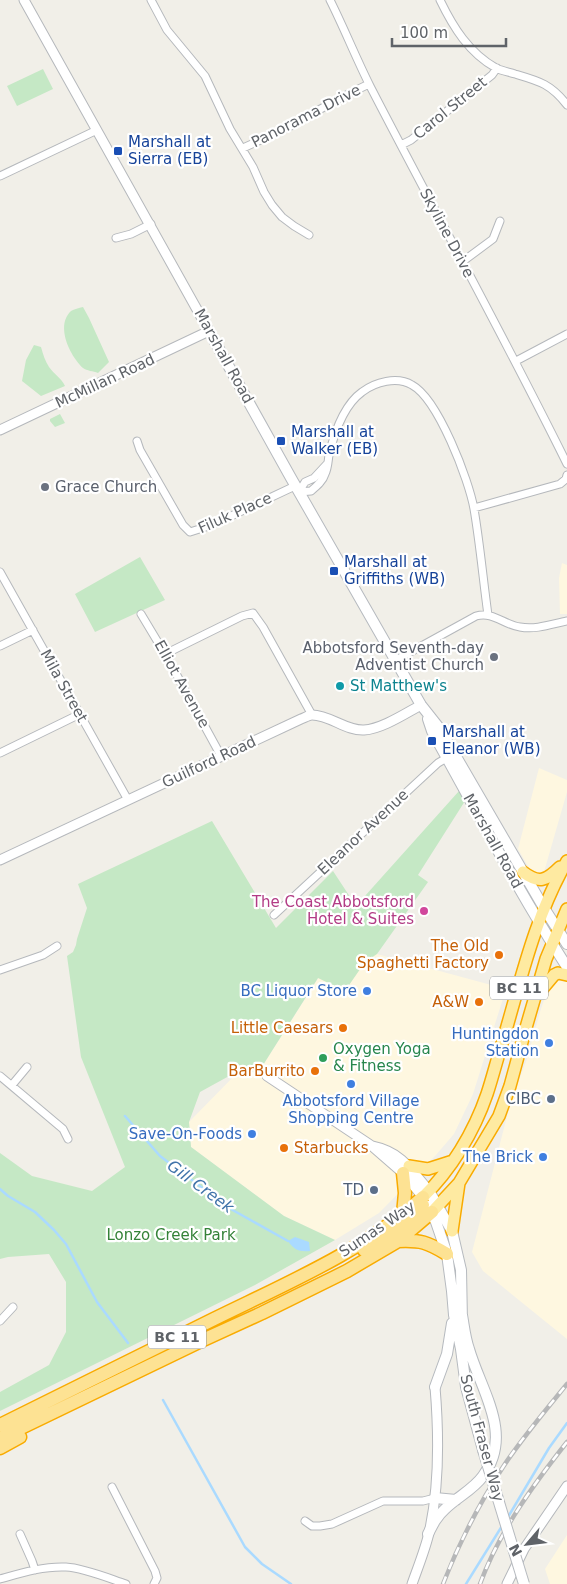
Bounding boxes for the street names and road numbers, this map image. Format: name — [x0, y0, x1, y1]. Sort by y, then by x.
street label: Carol Street — [410, 73, 490, 143]
street label: Panorama Drive — [248, 81, 364, 151]
street label: Skyline Drive — [416, 185, 478, 281]
street label: Marshall Road — [191, 305, 257, 407]
street label: McMillan Road — [52, 350, 158, 412]
street label: Filuk Place — [195, 489, 275, 537]
street label: Elliot Avenue — [150, 637, 214, 731]
street label: Mila Street — [37, 646, 92, 726]
street label: Guilford Road — [159, 732, 259, 792]
street label: Eleanor Avenue — [314, 785, 412, 879]
street label: Marshall Road — [460, 790, 526, 892]
road number: BC 11 — [490, 976, 548, 1000]
street label: Sumas Way — [336, 1197, 418, 1261]
road number: BC 11 — [148, 1325, 206, 1348]
street label: South Fraser Way — [456, 1372, 508, 1504]

